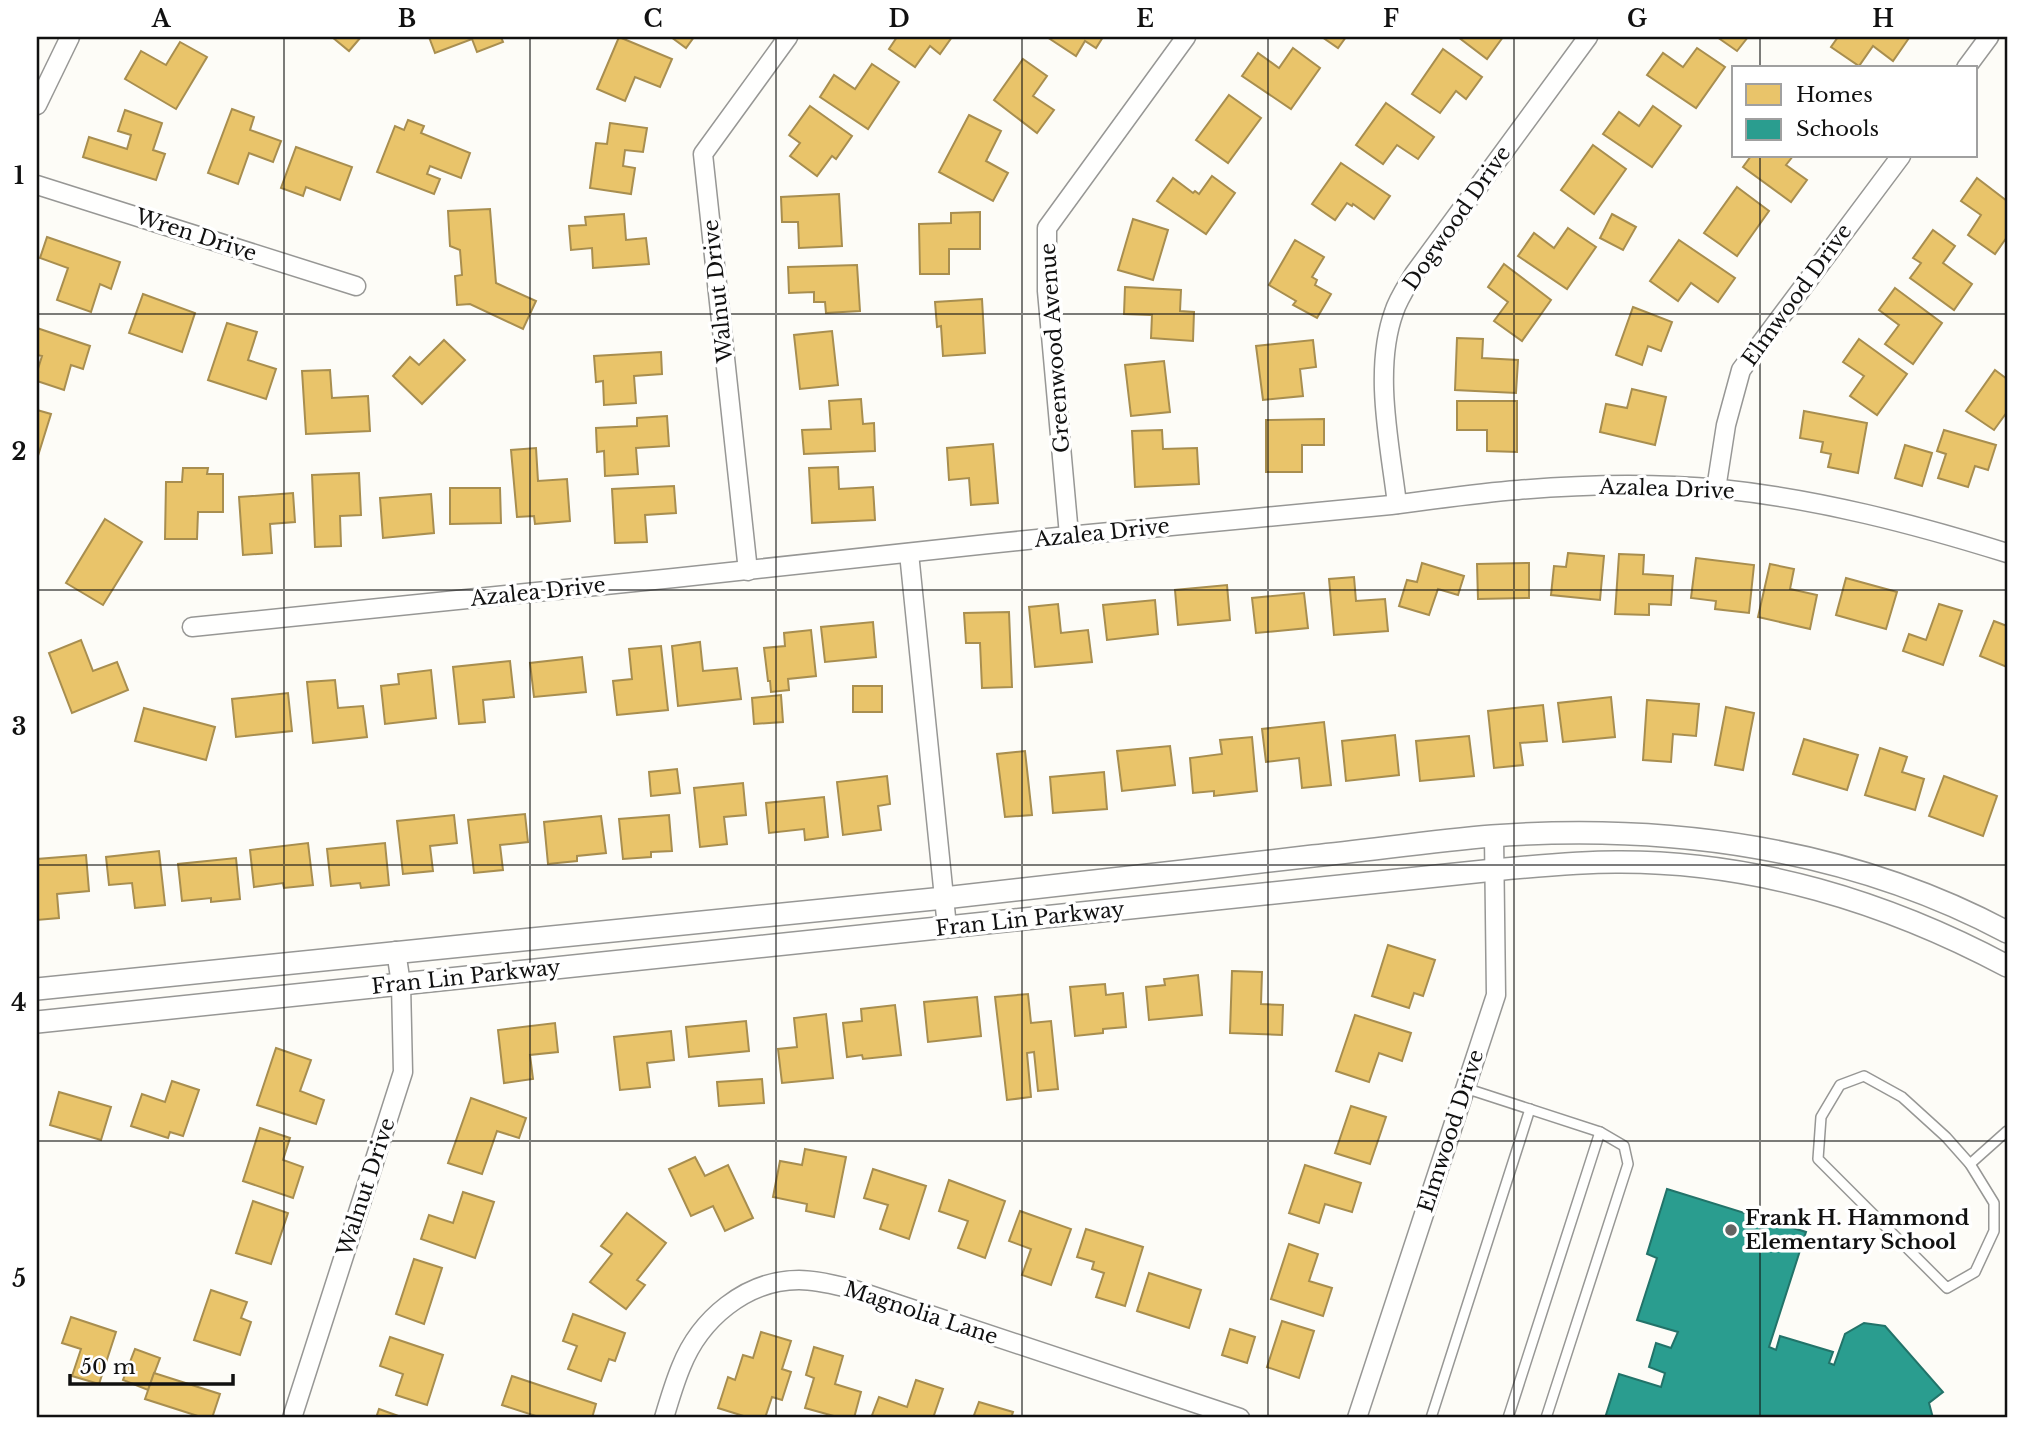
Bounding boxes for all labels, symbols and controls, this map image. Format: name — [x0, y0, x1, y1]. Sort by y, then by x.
text: A — [151, 5, 172, 33]
text: B — [398, 5, 416, 33]
text: C — [644, 5, 662, 33]
text: D — [888, 5, 910, 33]
text: E — [1136, 5, 1154, 33]
text: F — [1383, 5, 1399, 33]
text: G — [1627, 5, 1647, 33]
text: H — [1872, 5, 1894, 33]
legend — [1732, 66, 1978, 158]
text: Homes — [1796, 82, 1873, 108]
text: Schools — [1796, 116, 1879, 142]
street label: Dogwood Drive — [1398, 141, 1516, 295]
text: 1 — [14, 162, 24, 190]
street label: Wren Drive — [131, 203, 260, 267]
street label: Walnut Drive — [698, 218, 739, 365]
street label: Elmwood Drive — [1737, 219, 1857, 371]
street label: Greenwood Avenue — [1035, 242, 1075, 454]
text: 2 — [12, 438, 26, 466]
street label: Azalea Drive — [1598, 474, 1735, 504]
street label: Azalea Drive — [1032, 513, 1171, 553]
street label: Azalea Drive — [468, 572, 607, 612]
text: 3 — [12, 713, 26, 741]
street label: Fran Lin Parkway — [934, 896, 1126, 942]
street label: Fran Lin Parkway — [370, 954, 562, 1000]
text: 4 — [11, 989, 27, 1017]
street label: Elmwood Drive — [1412, 1046, 1490, 1216]
street label: Walnut Drive — [331, 1115, 401, 1260]
place label: Frank H. Hammond Elementary School — [1745, 1205, 1970, 1255]
marker: Frank H. Hammond Elementary School — [1723, 1222, 1739, 1238]
text: 5 — [12, 1265, 26, 1293]
street label: Magnolia Lane — [841, 1276, 1001, 1350]
scale bar — [70, 1343, 233, 1387]
text: 50 m — [80, 1354, 136, 1380]

